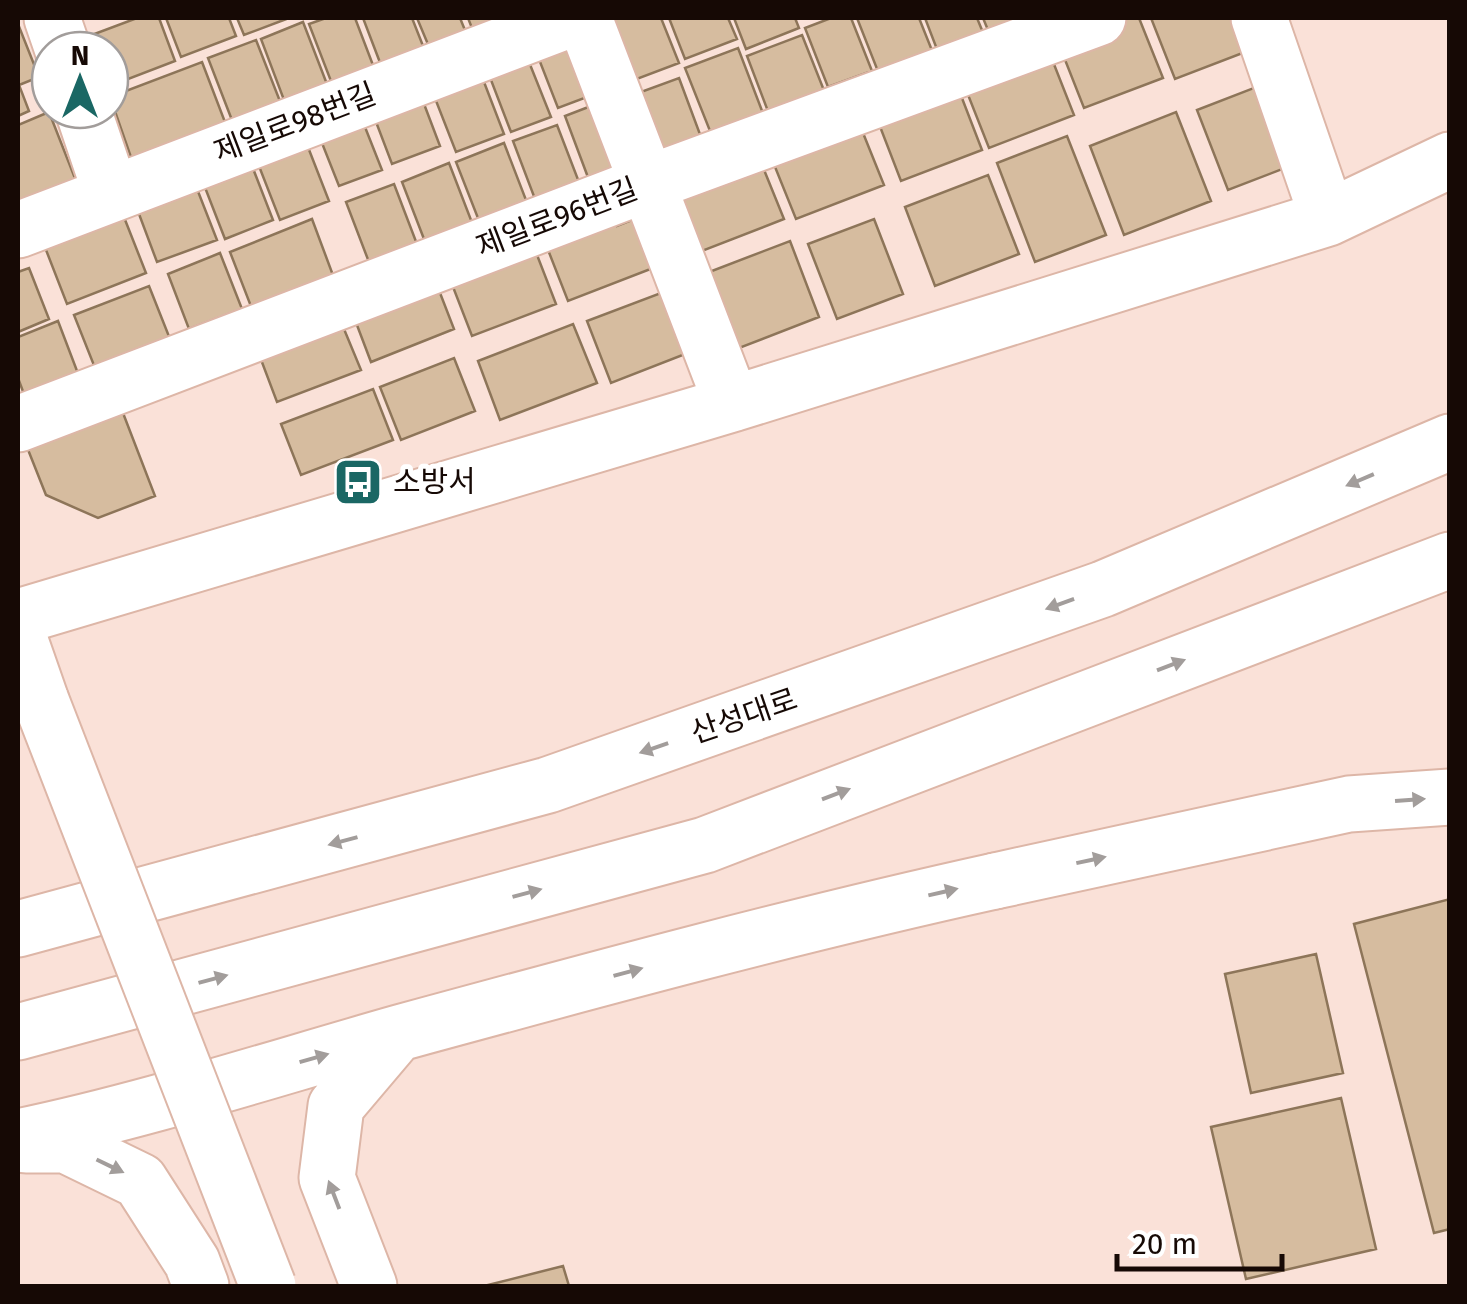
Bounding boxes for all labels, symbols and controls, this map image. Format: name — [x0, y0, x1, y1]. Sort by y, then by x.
north arrow — [30, 30, 130, 130]
text: N — [71, 39, 89, 72]
street label: 제일로98번길 — [209, 76, 381, 170]
street label: 제일로96번길 — [471, 171, 643, 265]
bus stop icon: 소방서 — [332, 456, 384, 508]
place label: 소방서 — [393, 464, 476, 500]
one-way arrow — [1345, 472, 1375, 488]
one-way arrow — [1044, 598, 1074, 613]
one-way arrow — [1157, 656, 1187, 672]
street label: 산성대로 — [686, 681, 802, 751]
one-way arrow — [639, 741, 669, 756]
one-way arrow — [821, 786, 851, 802]
one-way arrow — [1394, 792, 1426, 808]
one-way arrow — [327, 833, 358, 849]
one-way arrow — [1076, 852, 1107, 867]
one-way arrow — [928, 884, 959, 900]
one-way arrow — [511, 885, 542, 901]
one-way arrow — [613, 964, 644, 980]
one-way arrow — [198, 970, 229, 986]
one-way arrow — [300, 1050, 330, 1065]
one-way arrow — [96, 1158, 125, 1175]
one-way arrow — [325, 1180, 341, 1210]
scale bar — [1117, 1209, 1282, 1271]
text: 20 m — [1132, 1226, 1197, 1262]

